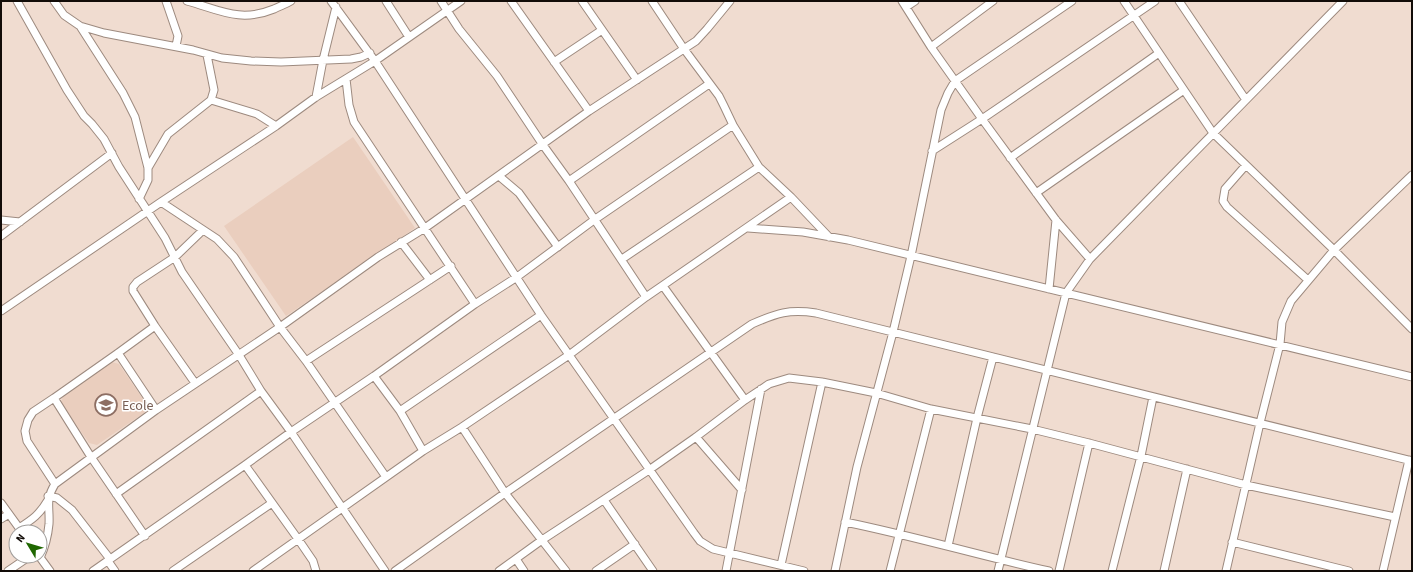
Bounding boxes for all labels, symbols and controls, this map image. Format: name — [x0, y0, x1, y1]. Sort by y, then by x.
school or university icon: Ecole — [93, 392, 119, 418]
place label: Ecole — [122, 396, 153, 416]
north arrow — [8, 524, 48, 564]
text: N — [12, 531, 29, 546]

